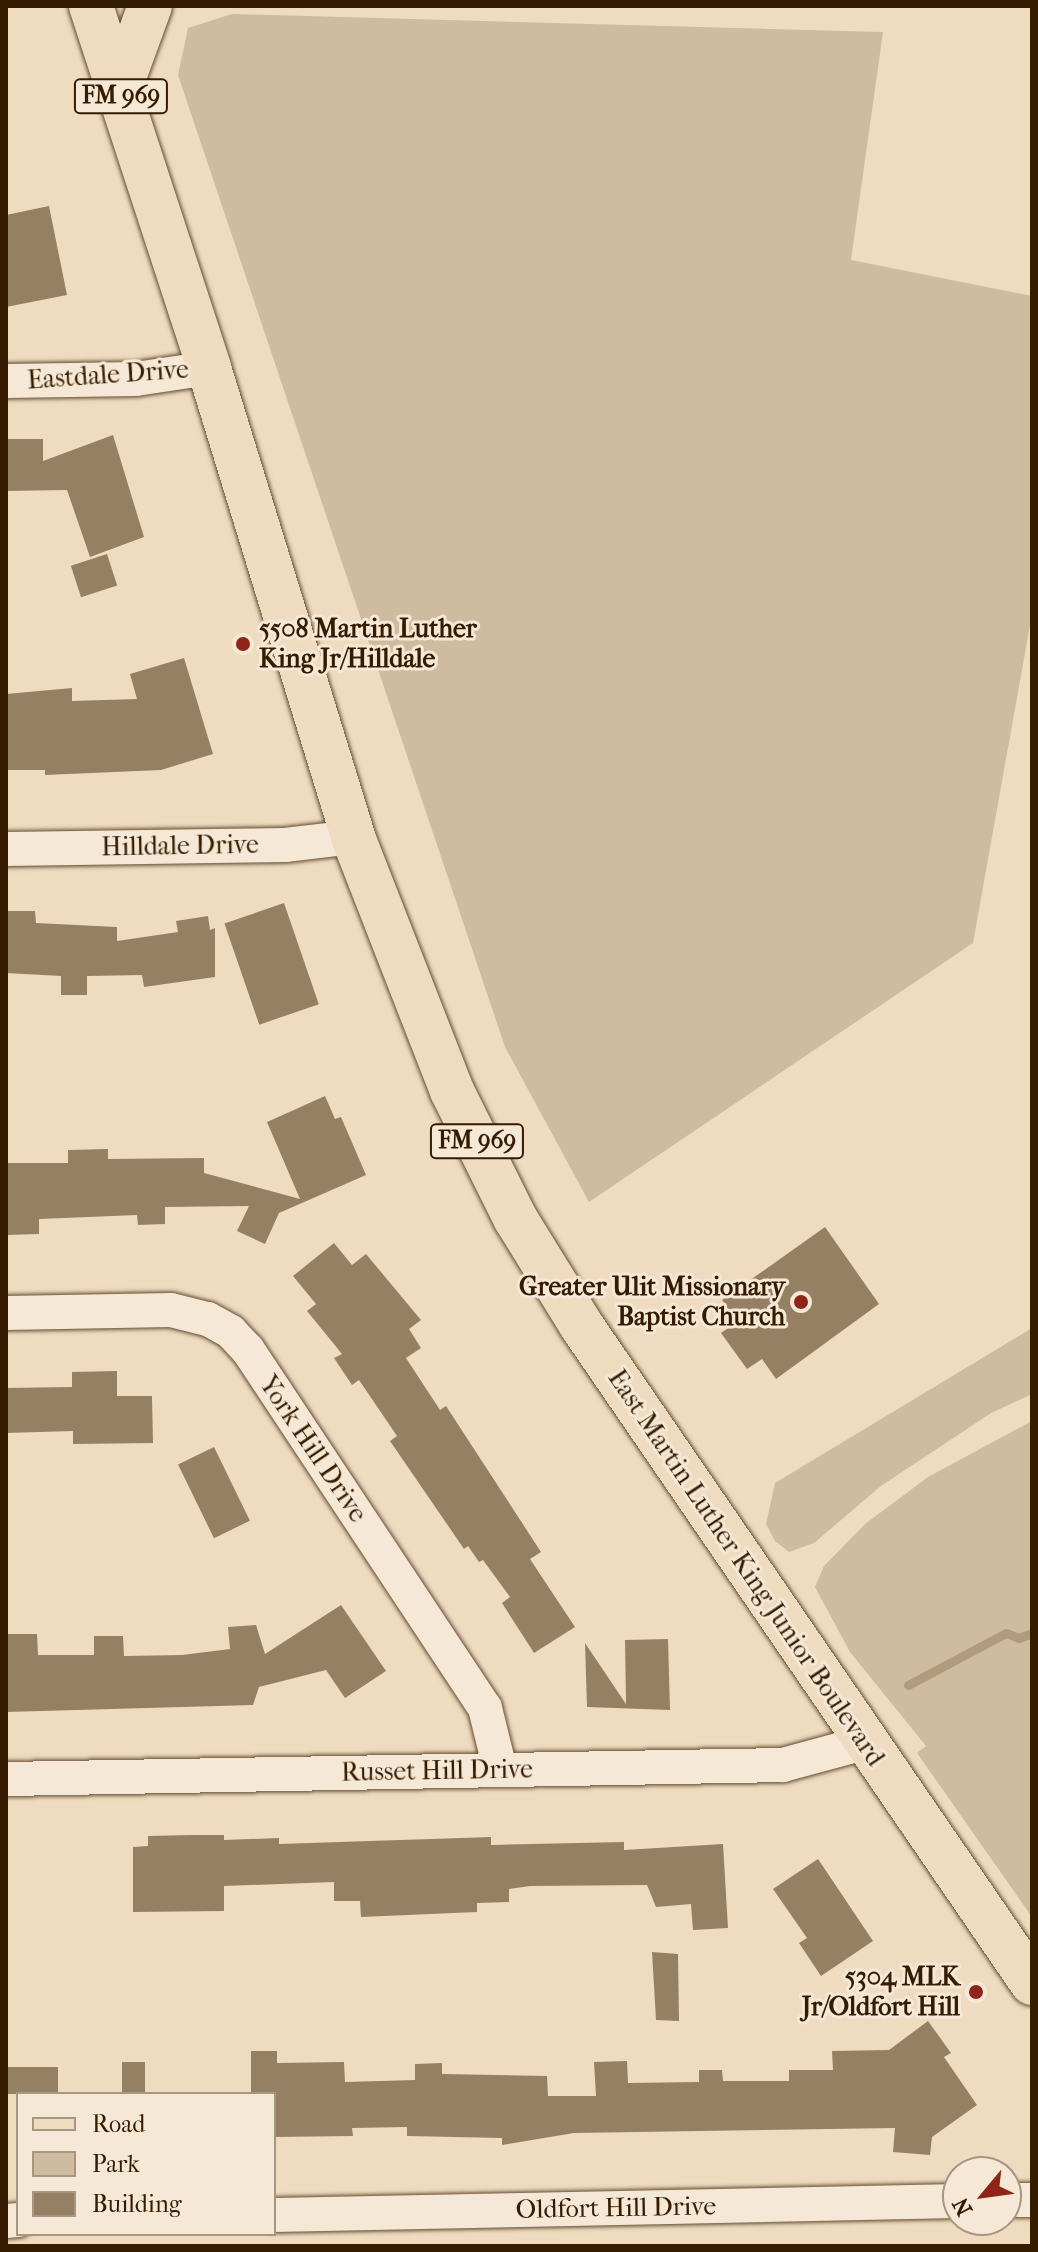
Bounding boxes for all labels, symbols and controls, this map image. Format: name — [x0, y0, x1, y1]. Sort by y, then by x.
road number: FM 969 — [73, 76, 169, 116]
street label: Eastdale Drive — [26, 354, 190, 396]
place label: 5508 Martin Luther King Jr/Hilldale — [259, 613, 477, 674]
marker: 5508 Martin Luther King Jr/Hilldale — [234, 635, 252, 653]
street label: Hilldale Drive — [101, 829, 259, 863]
road number: FM 969 — [429, 1121, 525, 1161]
place label: Greater Ulit Missionary Baptist Church — [519, 1271, 785, 1332]
marker: Greater Ulit Missionary Baptist Church — [792, 1293, 810, 1311]
street label: East Martin Luther King Junior Boulevard — [601, 1364, 891, 1772]
street label: York Hill Drive — [253, 1370, 373, 1528]
street label: Russet Hill Drive — [341, 1754, 533, 1788]
place label: 5304 MLK Jr/Oldfort Hill — [802, 1961, 960, 2022]
marker: 5304 MLK Jr/Oldfort Hill — [967, 1983, 985, 2001]
legend — [16, 2092, 276, 2236]
text: Road — [92, 2110, 145, 2138]
text: Park — [92, 2150, 140, 2178]
north arrow — [942, 2156, 1022, 2236]
text: Building — [92, 2190, 182, 2218]
street label: Oldfort Hill Drive — [515, 2191, 717, 2225]
text: N — [947, 2193, 978, 2220]

